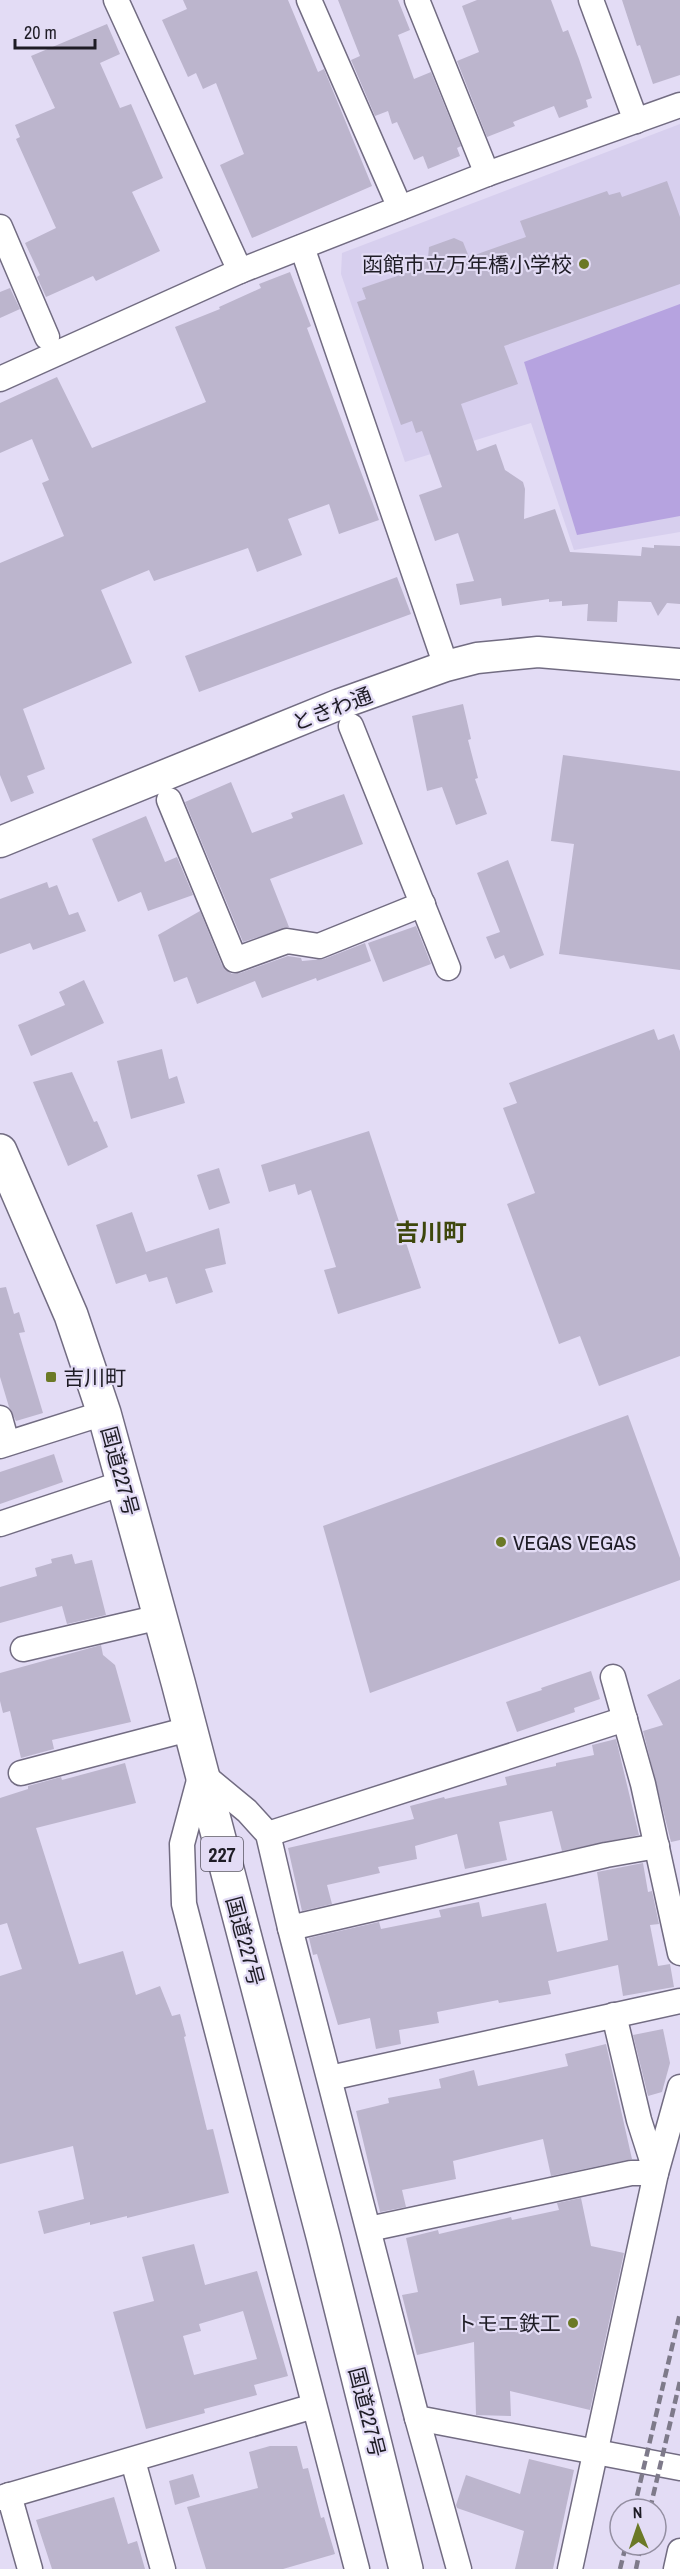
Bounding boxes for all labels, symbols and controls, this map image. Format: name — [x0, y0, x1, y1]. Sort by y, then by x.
scale bar — [15, 12, 94, 50]
text: 20 m — [24, 20, 57, 45]
place label: 函館市立万年橋小学校 — [362, 250, 572, 279]
marker: 函館市立万年橋小学校 — [577, 257, 591, 271]
street label: ときわ通 — [288, 680, 376, 738]
district label: 吉川町 — [395, 1216, 467, 1248]
place label: 吉川町 — [63, 1363, 126, 1392]
marker: 吉川町 — [44, 1370, 58, 1384]
street label: 国道227号 — [94, 1423, 146, 1519]
place label: VEGAS VEGAS — [513, 1528, 636, 1557]
marker: VEGAS VEGAS — [494, 1535, 508, 1549]
road number: 227 — [201, 1837, 243, 1871]
street label: 国道227号 — [219, 1893, 271, 1989]
place label: トモエ鉄工 — [456, 2309, 561, 2338]
marker: トモエ鉄工 — [566, 2316, 580, 2330]
street label: 国道227号 — [342, 2364, 392, 2460]
north arrow — [608, 2497, 668, 2557]
text: N — [632, 2501, 643, 2523]

